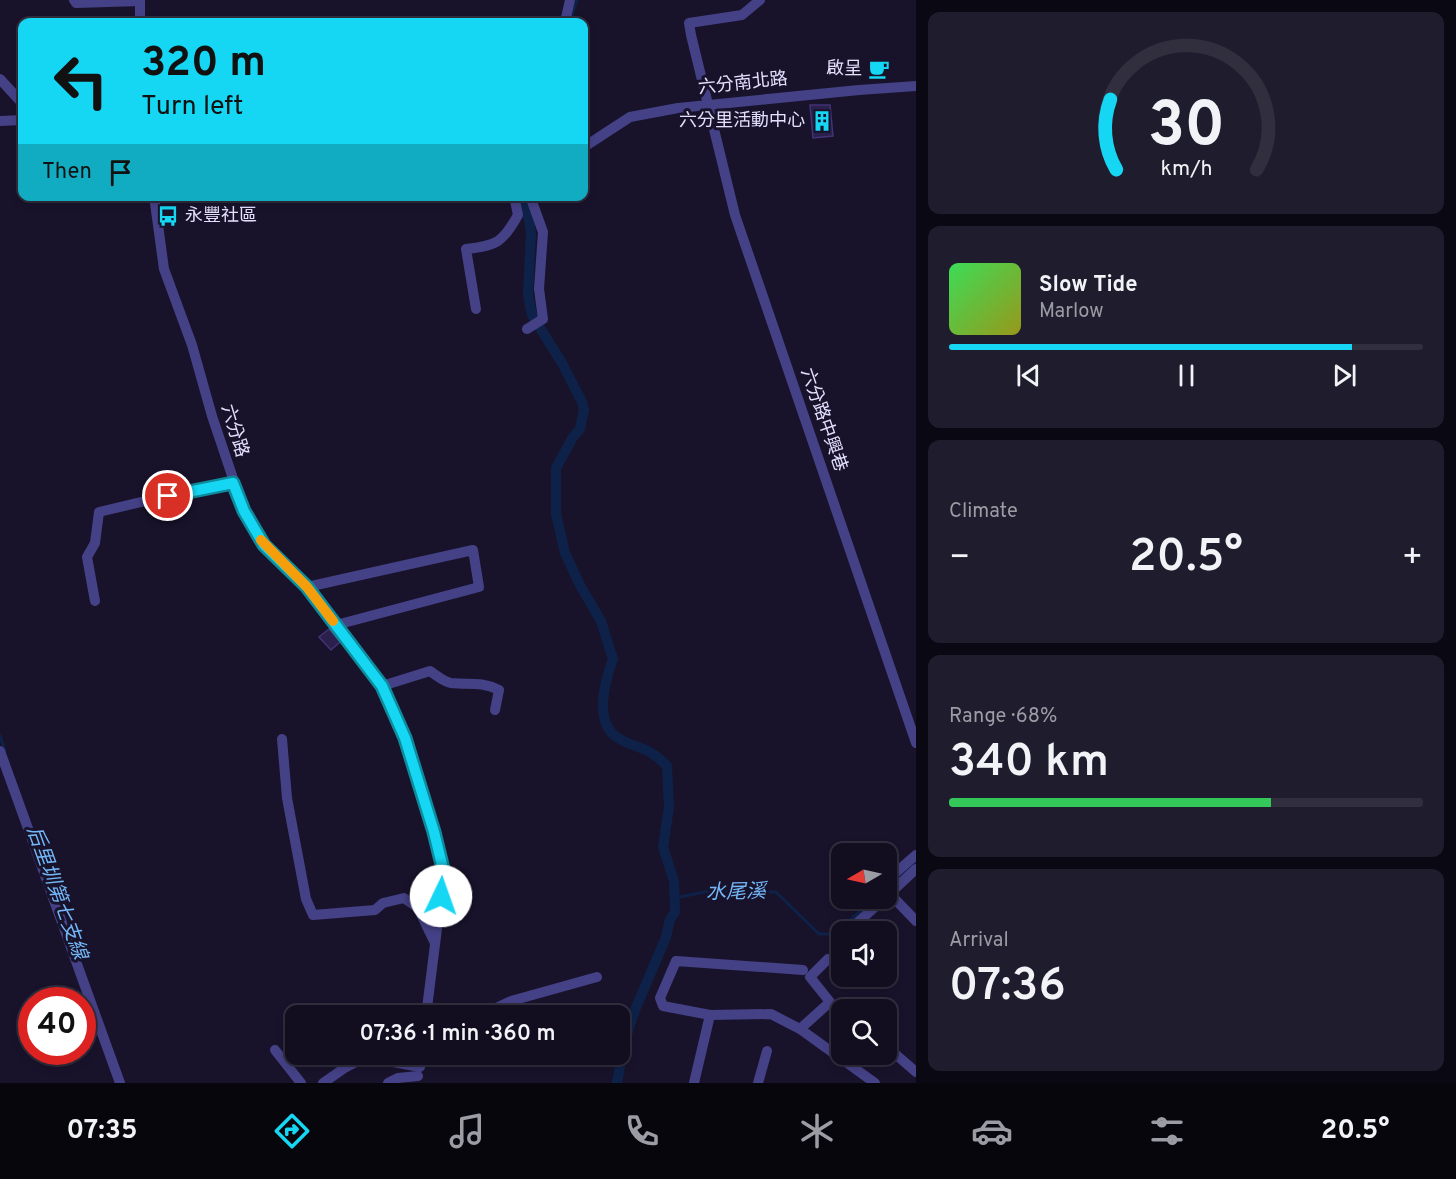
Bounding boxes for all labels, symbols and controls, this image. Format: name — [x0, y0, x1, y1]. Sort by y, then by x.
text: 320 m — [141, 38, 266, 91]
icon: left — [42, 42, 120, 120]
cafe icon: 啟呈 — [867, 57, 891, 81]
place label: 啟呈 — [826, 58, 862, 81]
street label: 六分南北路 — [697, 68, 789, 100]
text: 30 — [1147, 89, 1225, 168]
text: Turn left — [141, 90, 243, 124]
building icon: 六分里活動中心 — [810, 109, 834, 133]
place label: 六分里活動中心 — [679, 110, 805, 133]
icon: arrive — [104, 156, 137, 189]
text: km/h — [1160, 156, 1212, 183]
text: Then — [42, 159, 92, 186]
bus stop icon: 永豐社區 — [156, 204, 180, 228]
place label: 永豐社區 — [185, 205, 257, 228]
text: Slow Tide — [1039, 272, 1138, 299]
text: Marlow — [1039, 299, 1103, 325]
icon: previous — [1012, 359, 1045, 392]
icon: pause — [1170, 359, 1203, 392]
icon: next — [1328, 359, 1361, 392]
street label: 六分路中興巷 — [795, 365, 851, 475]
street label: 六分路 — [215, 402, 253, 460]
pin — [142, 470, 193, 521]
icon: arrive — [151, 479, 184, 512]
text: Climate — [949, 499, 1018, 525]
text: 20.5° — [1129, 530, 1243, 587]
text: − — [949, 538, 970, 580]
text: + — [1402, 538, 1423, 580]
text: Range · 68% — [949, 704, 1057, 730]
text: 340 km — [949, 735, 1109, 792]
water label: 后里圳第七支線 — [20, 823, 93, 965]
north arrow — [831, 843, 897, 909]
map controls — [831, 843, 897, 1065]
position arrow — [409, 864, 473, 928]
water label: 水尾溪 — [706, 879, 769, 907]
button: sound — [831, 921, 897, 987]
text: Arrival — [949, 928, 1009, 954]
text: 07:36 — [949, 959, 1066, 1016]
speed limit sign: 40 — [18, 987, 96, 1065]
button: search — [831, 999, 897, 1065]
text: 07:36 · 1 min · 360 m — [360, 1021, 555, 1048]
icon: directions — [271, 1110, 313, 1152]
icon: music — [446, 1110, 488, 1152]
icon: phone — [621, 1110, 663, 1152]
icon: climate — [796, 1110, 838, 1152]
icon: car — [971, 1110, 1013, 1152]
icon: filters — [1146, 1110, 1188, 1152]
text: 07:35 — [67, 1114, 138, 1148]
text: 20.5° — [1321, 1114, 1389, 1148]

